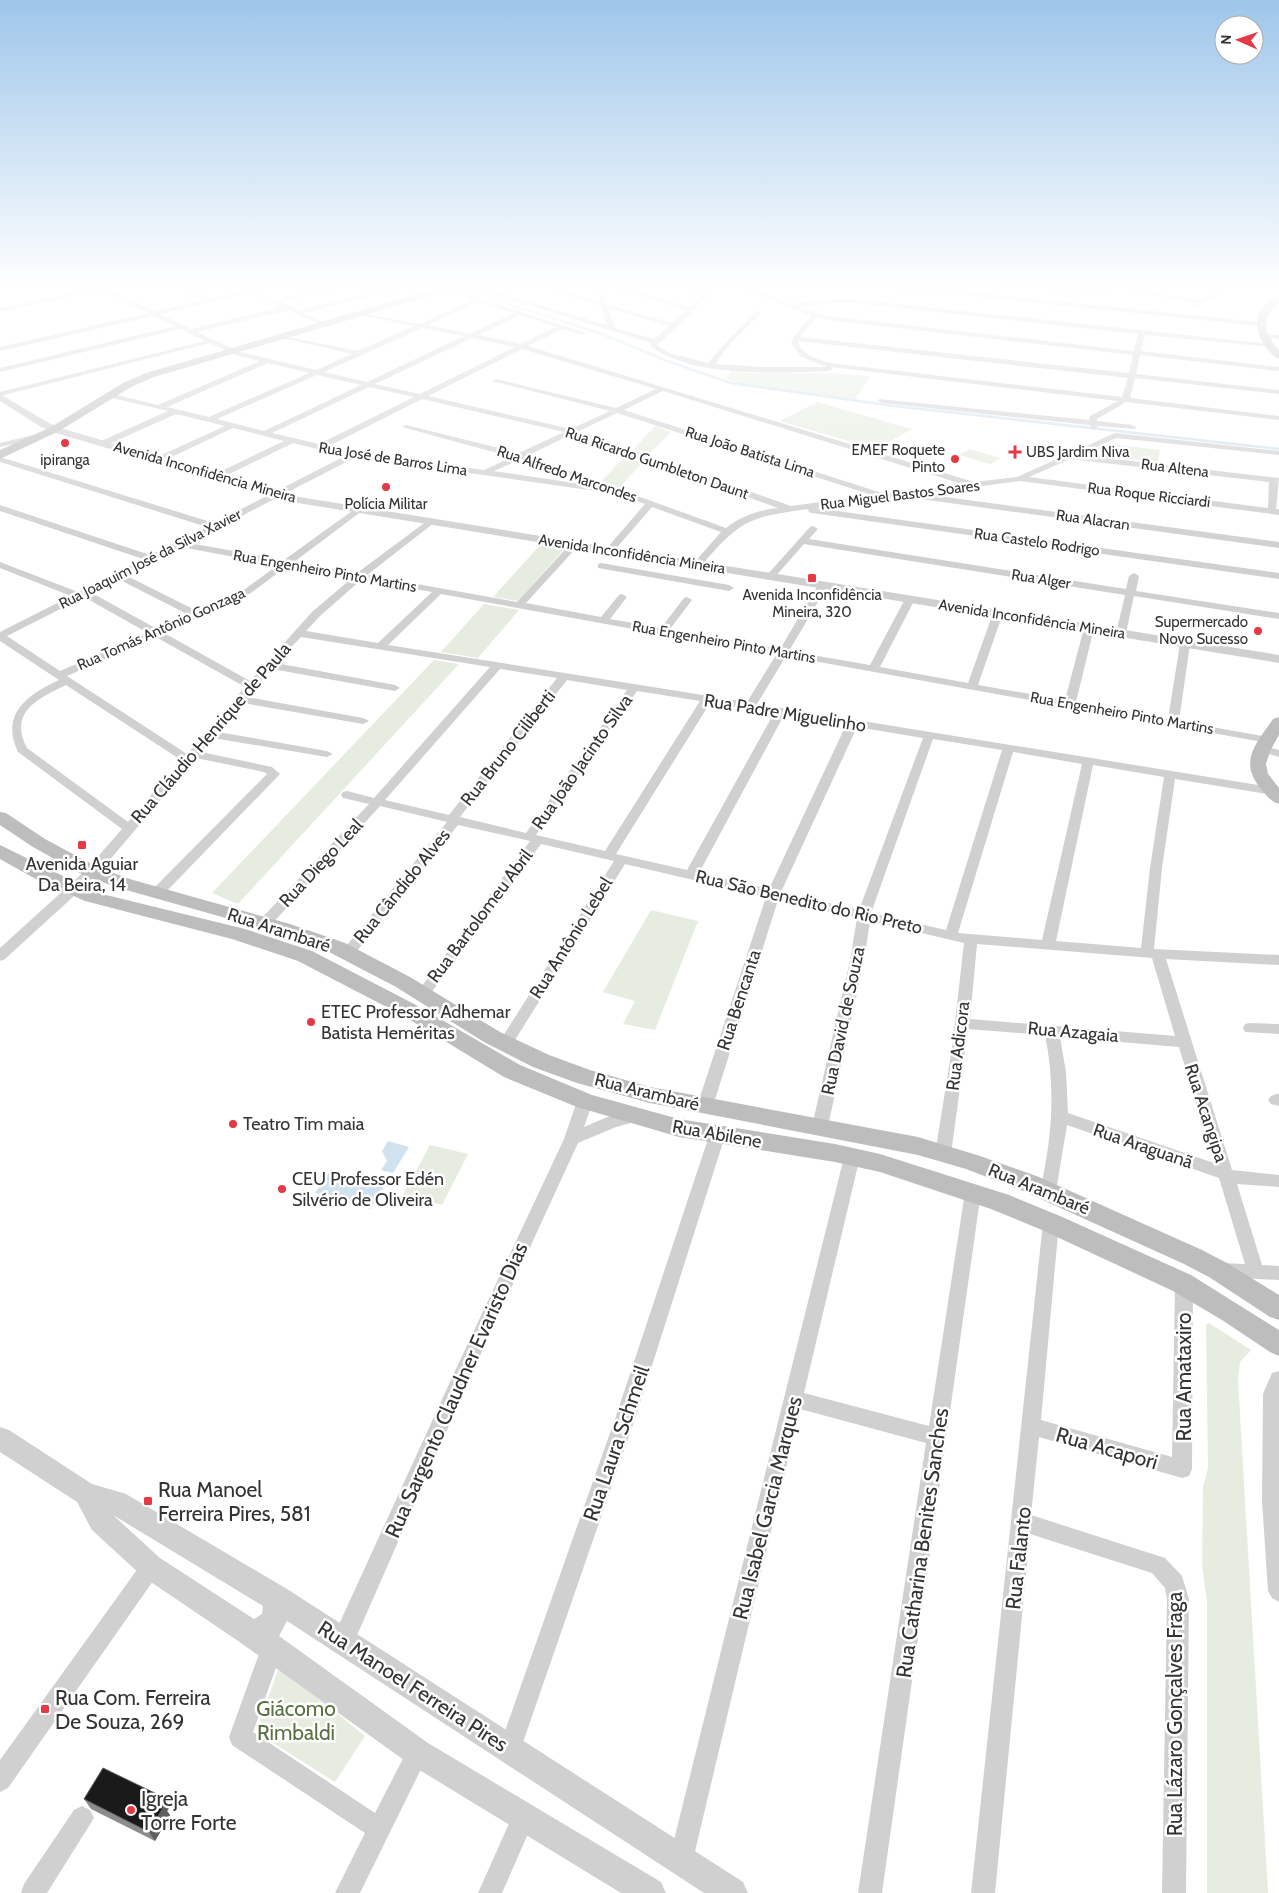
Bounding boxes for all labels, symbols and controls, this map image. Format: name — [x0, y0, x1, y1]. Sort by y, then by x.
north arrow — [1214, 15, 1264, 65]
text: N — [1217, 34, 1235, 45]
street label: Rua Ricardo Gumbleton Daunt — [563, 423, 751, 503]
street label: Rua João Batista Lima — [683, 423, 818, 482]
marker: ipiranga — [59, 437, 71, 449]
street label: Avenida Inconfidência Mineira — [112, 437, 299, 507]
street label: Rua José de Barros Lima — [317, 438, 469, 480]
place label: EMEF Roquete Pinto — [851, 441, 945, 476]
street label: Rua Alfredo Marcondes — [495, 442, 639, 506]
place label: UBS Jardim Niva — [1026, 443, 1130, 461]
marker: UBS Jardim Niva — [1008, 445, 1022, 459]
place label: ipiranga — [40, 451, 91, 469]
marker: EMEF Roquete Pinto — [949, 453, 961, 465]
street label: Rua Altena — [1140, 455, 1211, 481]
street label: Rua Miguel Bastos Soares — [819, 476, 981, 514]
street label: Rua Roque Ricciardi — [1087, 479, 1211, 511]
marker: Polícia Militar — [380, 481, 392, 493]
place label: Polícia Militar — [345, 495, 428, 513]
street label: Rua Joaquim José da Silva Xavier — [56, 505, 244, 613]
street label: Rua Alacran — [1055, 506, 1131, 534]
street label: Rua Castelo Rodrigo — [973, 524, 1101, 560]
street label: Avenida Inconfidência Mineira — [537, 530, 727, 578]
street label: Rua Engenheiro Pinto Martins — [232, 546, 418, 596]
street label: Rua Alger — [1010, 565, 1072, 593]
marker: Avenida Inconfidência Mineira, 320 — [806, 572, 818, 584]
street label: Rua Tomás Antônio Gonzaga — [74, 583, 248, 674]
place label: Avenida Inconfidência Mineira, 320 — [742, 586, 882, 621]
street label: Avenida Inconfidência Mineira — [937, 595, 1127, 643]
place label: Supermercado Novo Sucesso — [1155, 613, 1248, 648]
street label: Rua Engenheiro Pinto Martins — [631, 617, 817, 667]
marker: Supermercado Novo Sucesso — [1252, 625, 1264, 637]
street label: Rua Cláudio Henrique de Paula — [127, 638, 296, 828]
street label: Rua Bruno Ciliberti — [456, 686, 560, 810]
street label: Rua Engenheiro Pinto Martins — [1029, 688, 1215, 738]
street label: Rua Padre Miguelinho — [702, 689, 868, 737]
street label: Rua João Jacinto Silva — [527, 690, 637, 834]
street label: Rua Diego Leal — [275, 814, 368, 912]
street label: Rua Cândido Alves — [349, 824, 455, 948]
marker: Avenida Aguiar Da Beira, 14 — [76, 839, 88, 851]
street label: Rua Bartolomeu Abril — [423, 844, 538, 987]
place label: Avenida Aguiar Da Beira, 14 — [26, 853, 139, 896]
street label: Rua São Benedito do Rio Preto — [693, 865, 925, 939]
street label: Rua Antônio Lebel — [525, 873, 618, 1003]
street label: Rua Arambaré — [225, 903, 333, 957]
street label: Rua David de Souza — [817, 945, 870, 1097]
street label: Rua Bencanta — [712, 947, 766, 1053]
street label: Rua Adicora — [942, 1000, 974, 1092]
place label: ETEC Professor Adhemar Batista Heméritas — [321, 1001, 511, 1044]
marker: ETEC Professor Adhemar Batista Heméritas — [305, 1016, 317, 1028]
street label: Rua Azagaia — [1027, 1017, 1120, 1047]
street label: Rua Acangipa — [1180, 1061, 1232, 1165]
street label: Rua Arambaré — [592, 1068, 702, 1116]
place label: Teatro Tim maia — [243, 1113, 365, 1135]
street label: Rua Abilene — [671, 1115, 763, 1153]
marker: Teatro Tim maia — [227, 1118, 239, 1130]
street label: Rua Araguanã — [1090, 1119, 1196, 1173]
street label: Rua Arambaré — [985, 1159, 1093, 1219]
place label: CEU Professor Edén Silvério de Oliveira — [292, 1168, 444, 1211]
marker: CEU Professor Edén Silvério de Oliveira — [276, 1183, 288, 1195]
street label: Rua Sargento Claudner Evaristo Dias — [379, 1238, 533, 1542]
street label: Rua Amataxiro — [1171, 1313, 1196, 1441]
street label: Rua Laura Schmeil — [578, 1362, 654, 1524]
street label: Rua Isabel Garcia Marques — [727, 1394, 807, 1622]
street label: Rua Catharina Benites Sanches — [891, 1406, 953, 1680]
street label: Rua Acapori — [1053, 1422, 1161, 1474]
place label: Rua Manoel Ferreira Pires, 581 — [158, 1477, 311, 1526]
marker: Rua Manoel Ferreira Pires, 581 — [142, 1495, 154, 1507]
street label: Rua Falanto — [1000, 1505, 1036, 1611]
street label: Rua Lázaro Gonçalves Fraga — [1162, 1592, 1187, 1836]
street label: Rua Manoel Ferreira Pires — [313, 1615, 513, 1757]
place label: Rua Com. Ferreira De Souza, 269 — [55, 1685, 211, 1734]
park label: Giácomo Rimbaldi — [256, 1696, 336, 1745]
marker: Rua Com. Ferreira De Souza, 269 — [39, 1703, 51, 1715]
place label: Igreja Torre Forte — [141, 1786, 237, 1835]
marker: Igreja Torre Forte — [125, 1804, 137, 1816]

